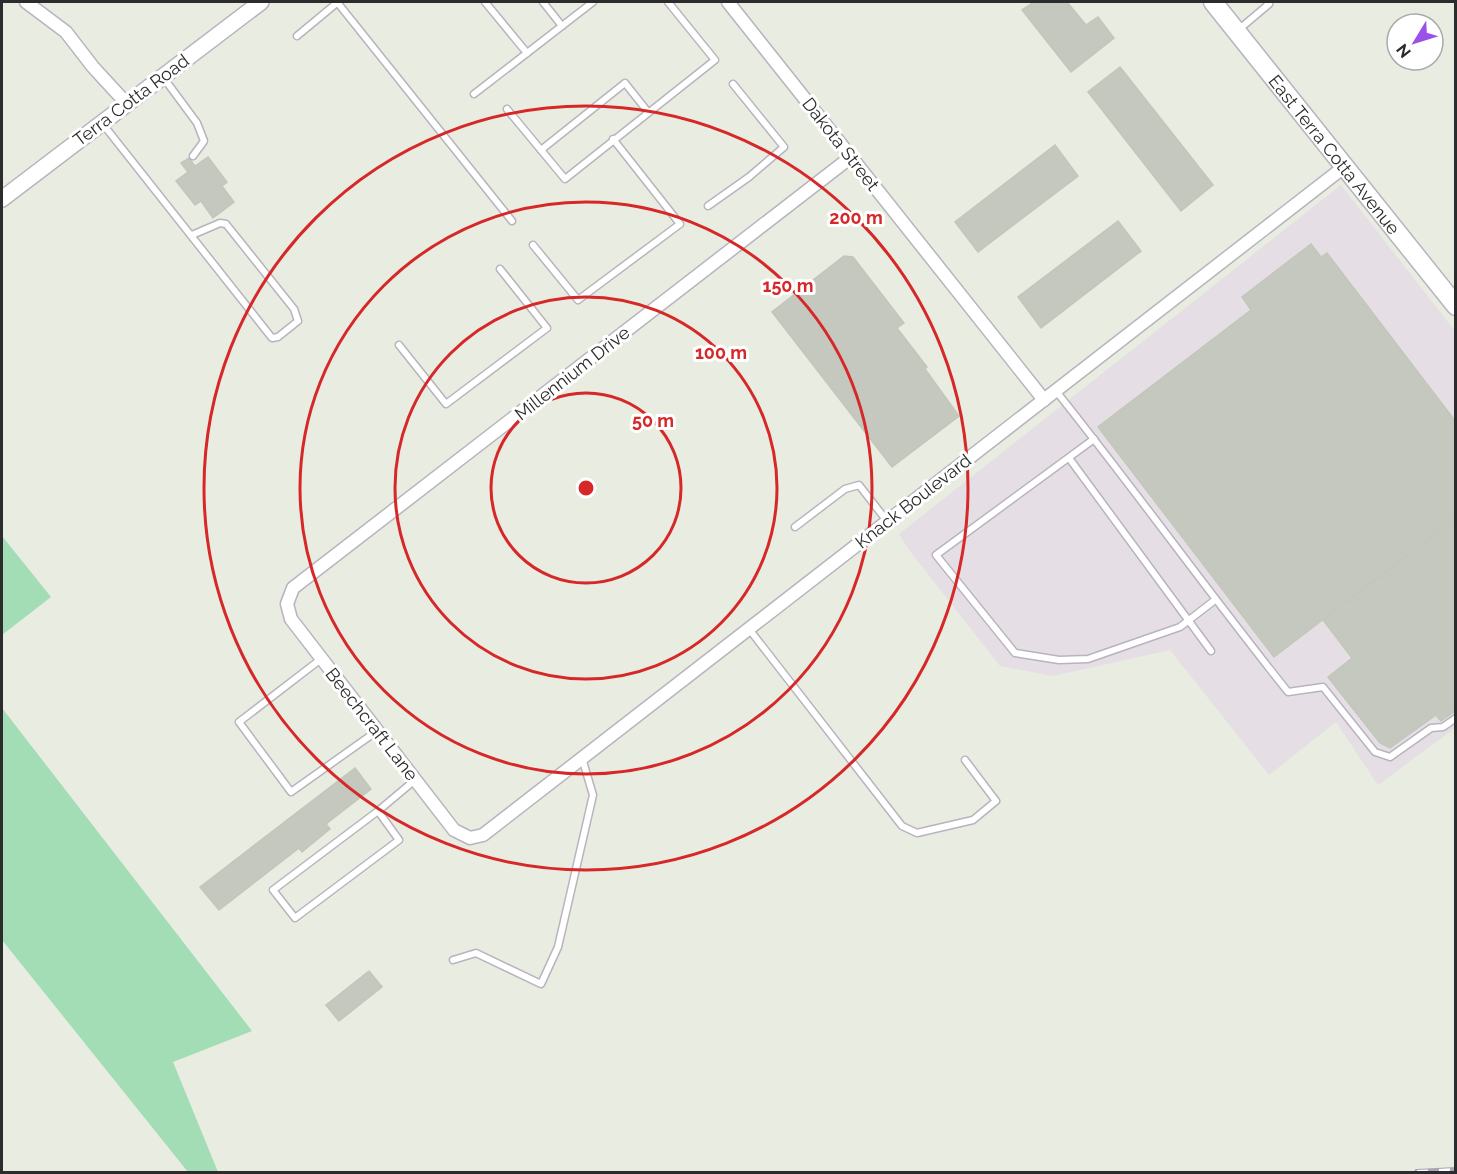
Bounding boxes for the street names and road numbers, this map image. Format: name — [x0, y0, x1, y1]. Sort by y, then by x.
street label: Terra Cotta Road — [69, 50, 193, 150]
street label: East Terra Cotta Avenue — [1265, 70, 1405, 239]
street label: Dakota Street — [798, 93, 884, 195]
street label: Millennium Drive — [510, 321, 634, 424]
street label: Knack Boulevard — [851, 449, 975, 553]
street label: Beechcraft Lane — [321, 663, 423, 785]

